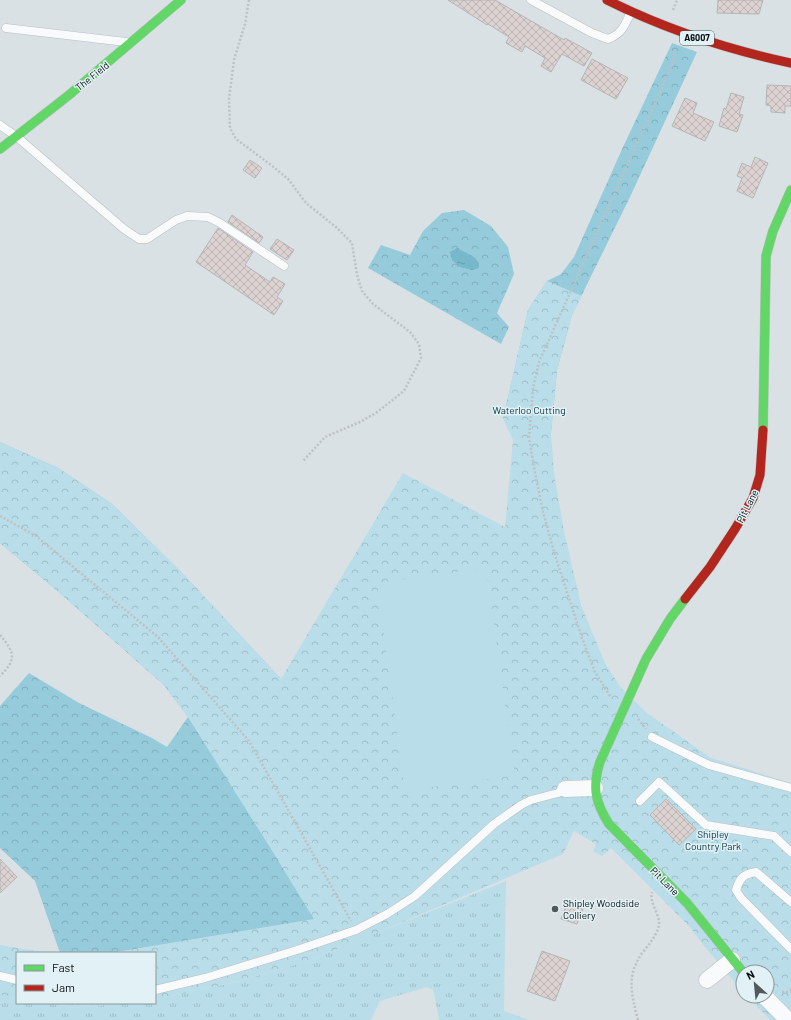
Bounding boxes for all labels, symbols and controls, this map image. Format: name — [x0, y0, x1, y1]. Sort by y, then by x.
road number: A6007 — [680, 31, 714, 45]
street label: The Field — [73, 59, 111, 93]
park label: Waterloo Cutting — [492, 404, 566, 416]
street label: Pit Lane — [734, 487, 760, 525]
park label: Shipley Country Park — [685, 828, 741, 852]
street label: Pit Lane — [648, 864, 682, 898]
place label: Shipley Woodside Colliery — [563, 897, 639, 921]
marker: Shipley Woodside Colliery — [550, 904, 560, 914]
legend — [16, 952, 156, 1004]
text: Fast — [52, 960, 75, 974]
north arrow — [735, 964, 775, 1004]
text: N — [744, 967, 756, 982]
text: Jam — [52, 980, 75, 994]

